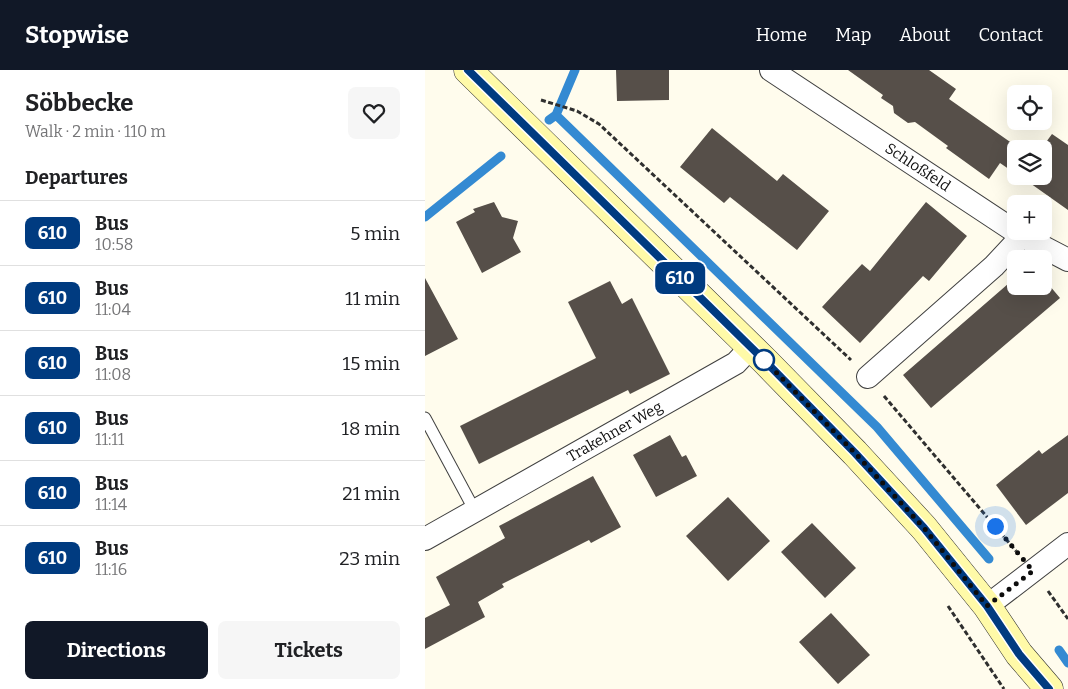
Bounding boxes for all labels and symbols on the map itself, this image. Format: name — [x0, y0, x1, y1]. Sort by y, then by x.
street label: Schloßfeld — [882, 139, 954, 195]
line badge: 610 — [651, 262, 709, 294]
unlabelled marker — [753, 349, 775, 371]
street label: Trakehner Weg — [564, 398, 666, 466]
your location — [983, 514, 1008, 539]

